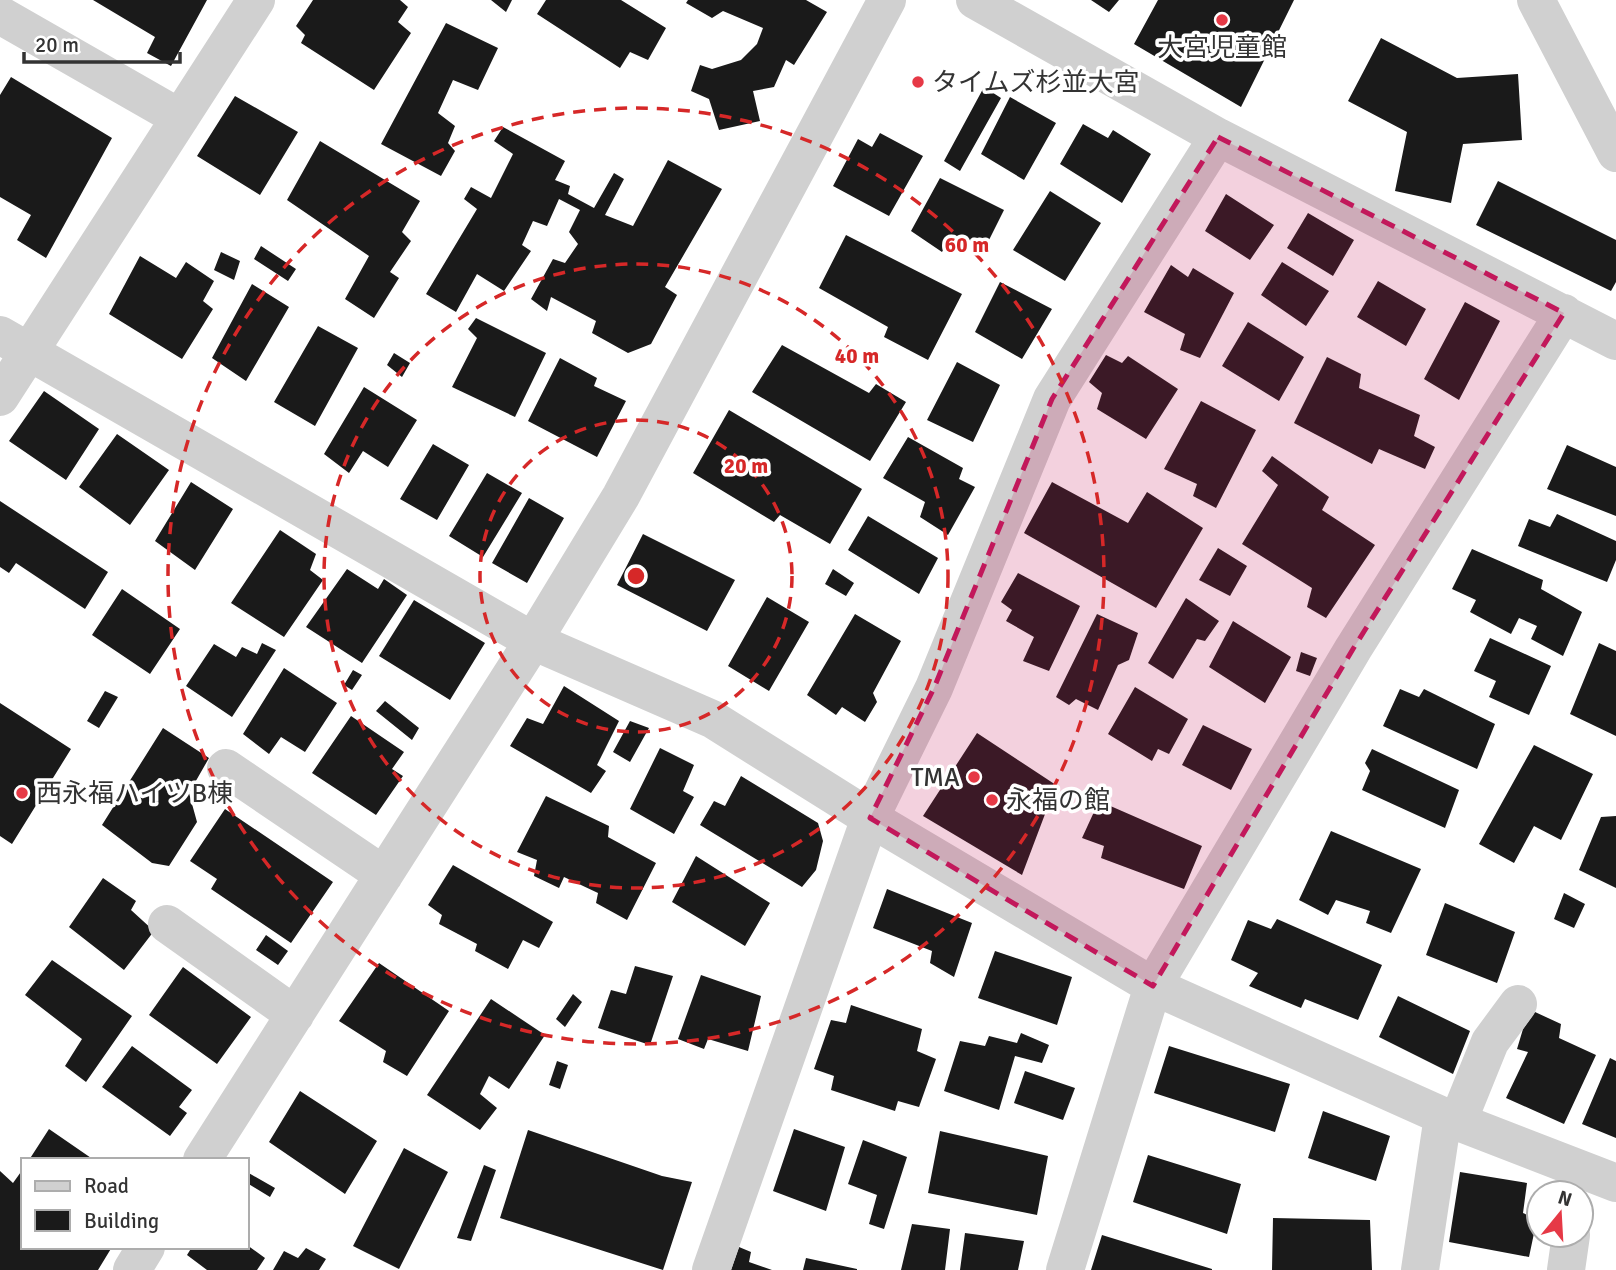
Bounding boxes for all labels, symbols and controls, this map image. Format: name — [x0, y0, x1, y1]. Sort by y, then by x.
marker: 大宮児童館 — [1214, 12, 1230, 28]
scale bar — [24, 21, 180, 65]
text: 20 m — [35, 32, 79, 58]
place label: 大宮児童館 — [1157, 32, 1287, 64]
place label: タイムズ杉並大宮 — [932, 67, 1139, 99]
marker: タイムズ杉並大宮 — [910, 74, 926, 90]
text: 60 m — [945, 232, 989, 258]
text: 40 m — [835, 343, 879, 369]
text: 20 m — [724, 453, 768, 479]
centre of rings — [624, 564, 648, 588]
place label: TMA — [911, 762, 960, 794]
marker: TMA — [966, 769, 982, 785]
place label: 西永福ハイツB棟 — [36, 778, 233, 810]
marker: 西永福ハイツB棟 — [14, 785, 30, 801]
place label: 永福の館 — [1006, 785, 1110, 817]
marker: 永福の館 — [984, 792, 1000, 808]
legend — [21, 1158, 248, 1249]
text: Road — [84, 1173, 129, 1199]
north arrow — [1525, 1179, 1595, 1249]
text: N — [1555, 1185, 1575, 1212]
text: Building — [84, 1208, 159, 1234]

